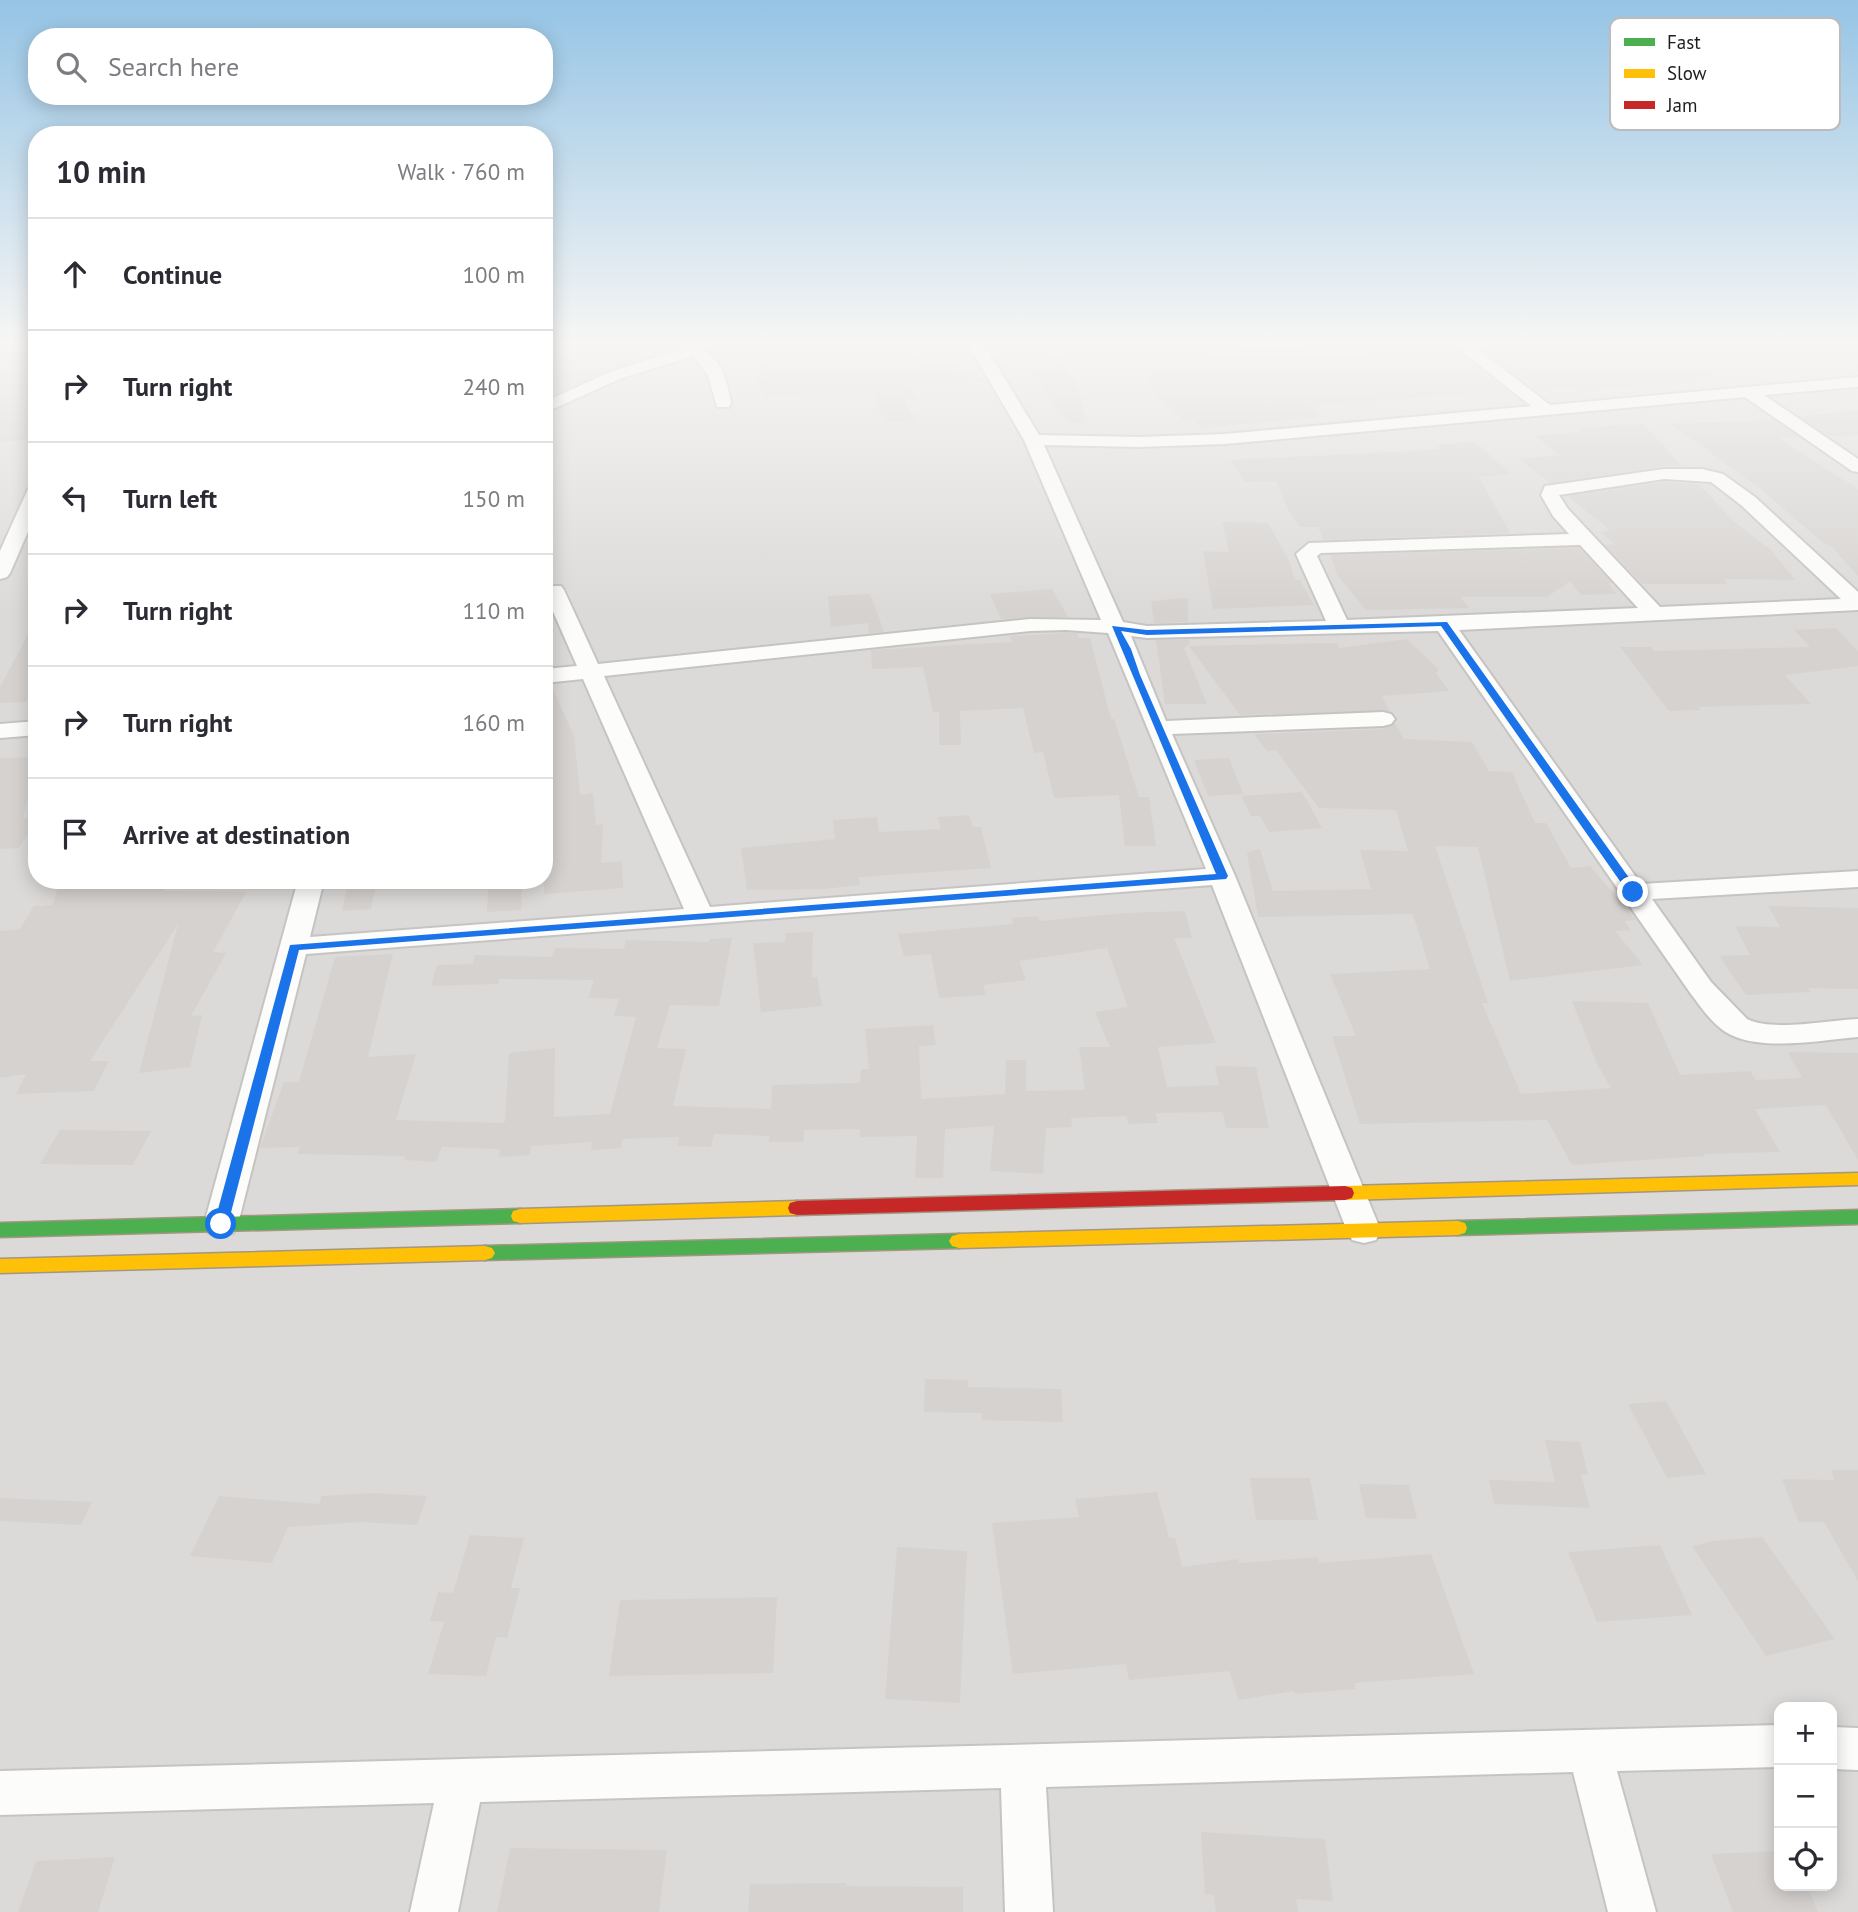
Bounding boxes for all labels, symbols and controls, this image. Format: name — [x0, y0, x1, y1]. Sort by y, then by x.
legend — [1610, 18, 1840, 130]
search box — [28, 28, 553, 105]
text: Fast — [1667, 30, 1701, 54]
icon: search — [52, 48, 90, 86]
text: Search here — [108, 50, 239, 83]
text: Slow — [1667, 61, 1707, 85]
text: Jam — [1666, 93, 1697, 117]
text: 10 min — [56, 152, 146, 191]
text: Walk · 760 m — [398, 157, 525, 186]
icon: ahead — [56, 255, 94, 293]
text: Continue — [123, 258, 222, 291]
text: 100 m — [463, 260, 525, 289]
icon: right — [56, 367, 94, 405]
text: Turn right — [123, 370, 232, 403]
text: 240 m — [463, 372, 525, 401]
icon: left — [56, 479, 94, 517]
text: Turn left — [123, 482, 217, 515]
text: 150 m — [463, 484, 525, 513]
icon: right — [56, 591, 94, 629]
text: Turn right — [123, 594, 232, 627]
text: 110 m — [463, 596, 525, 625]
icon: right — [56, 703, 94, 741]
text: Turn right — [123, 706, 232, 739]
text: 160 m — [463, 708, 525, 737]
icon: arrive — [56, 815, 94, 853]
text: Arrive at destination — [123, 818, 350, 851]
route end — [1617, 876, 1648, 907]
route start — [205, 1208, 236, 1239]
map controls — [1774, 1702, 1837, 1891]
button: + — [1774, 1702, 1837, 1765]
button: − — [1774, 1765, 1837, 1828]
button: locate — [1774, 1828, 1837, 1891]

